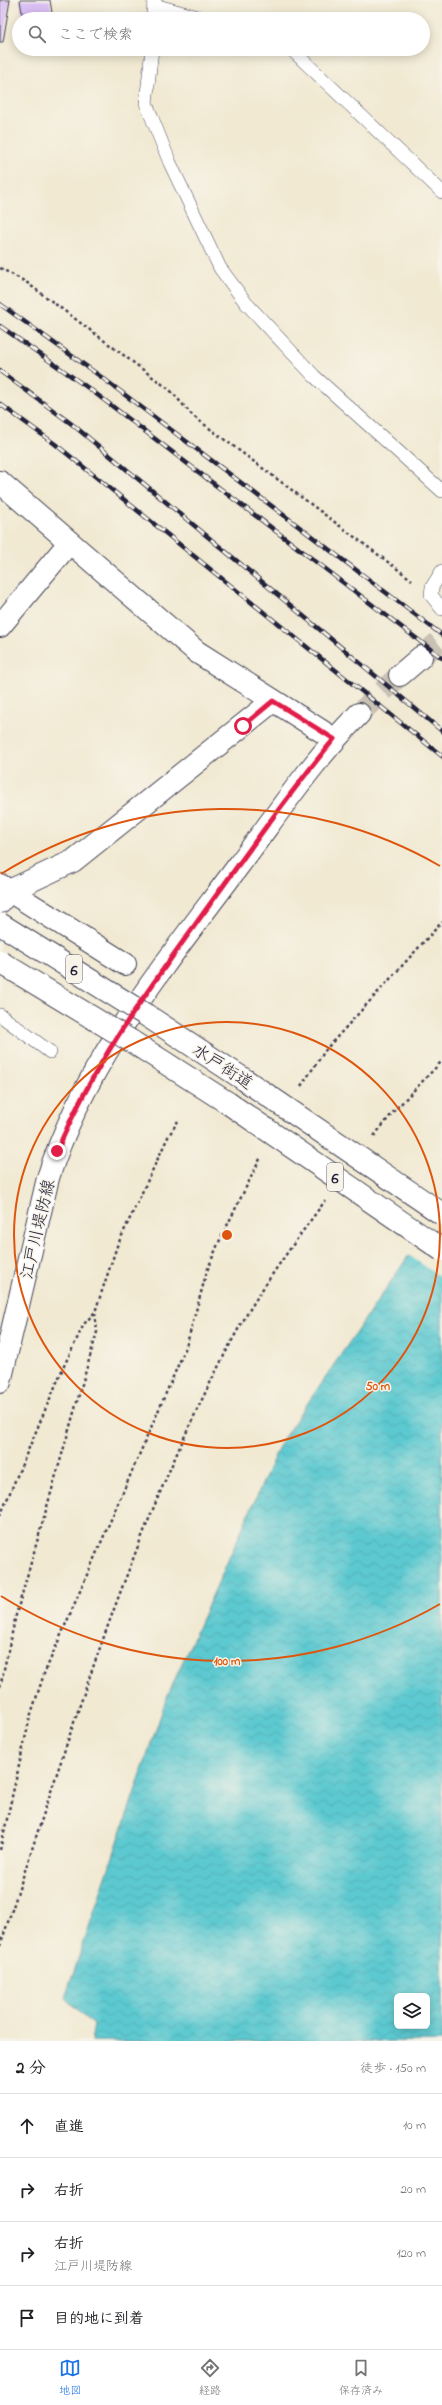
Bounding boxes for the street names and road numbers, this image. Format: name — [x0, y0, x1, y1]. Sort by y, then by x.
road number: 6 — [66, 955, 82, 983]
street label: 水戸街道 — [187, 1038, 258, 1096]
road number: 6 — [327, 1163, 343, 1191]
street label: 江戸川堤防線 — [15, 1177, 62, 1282]

